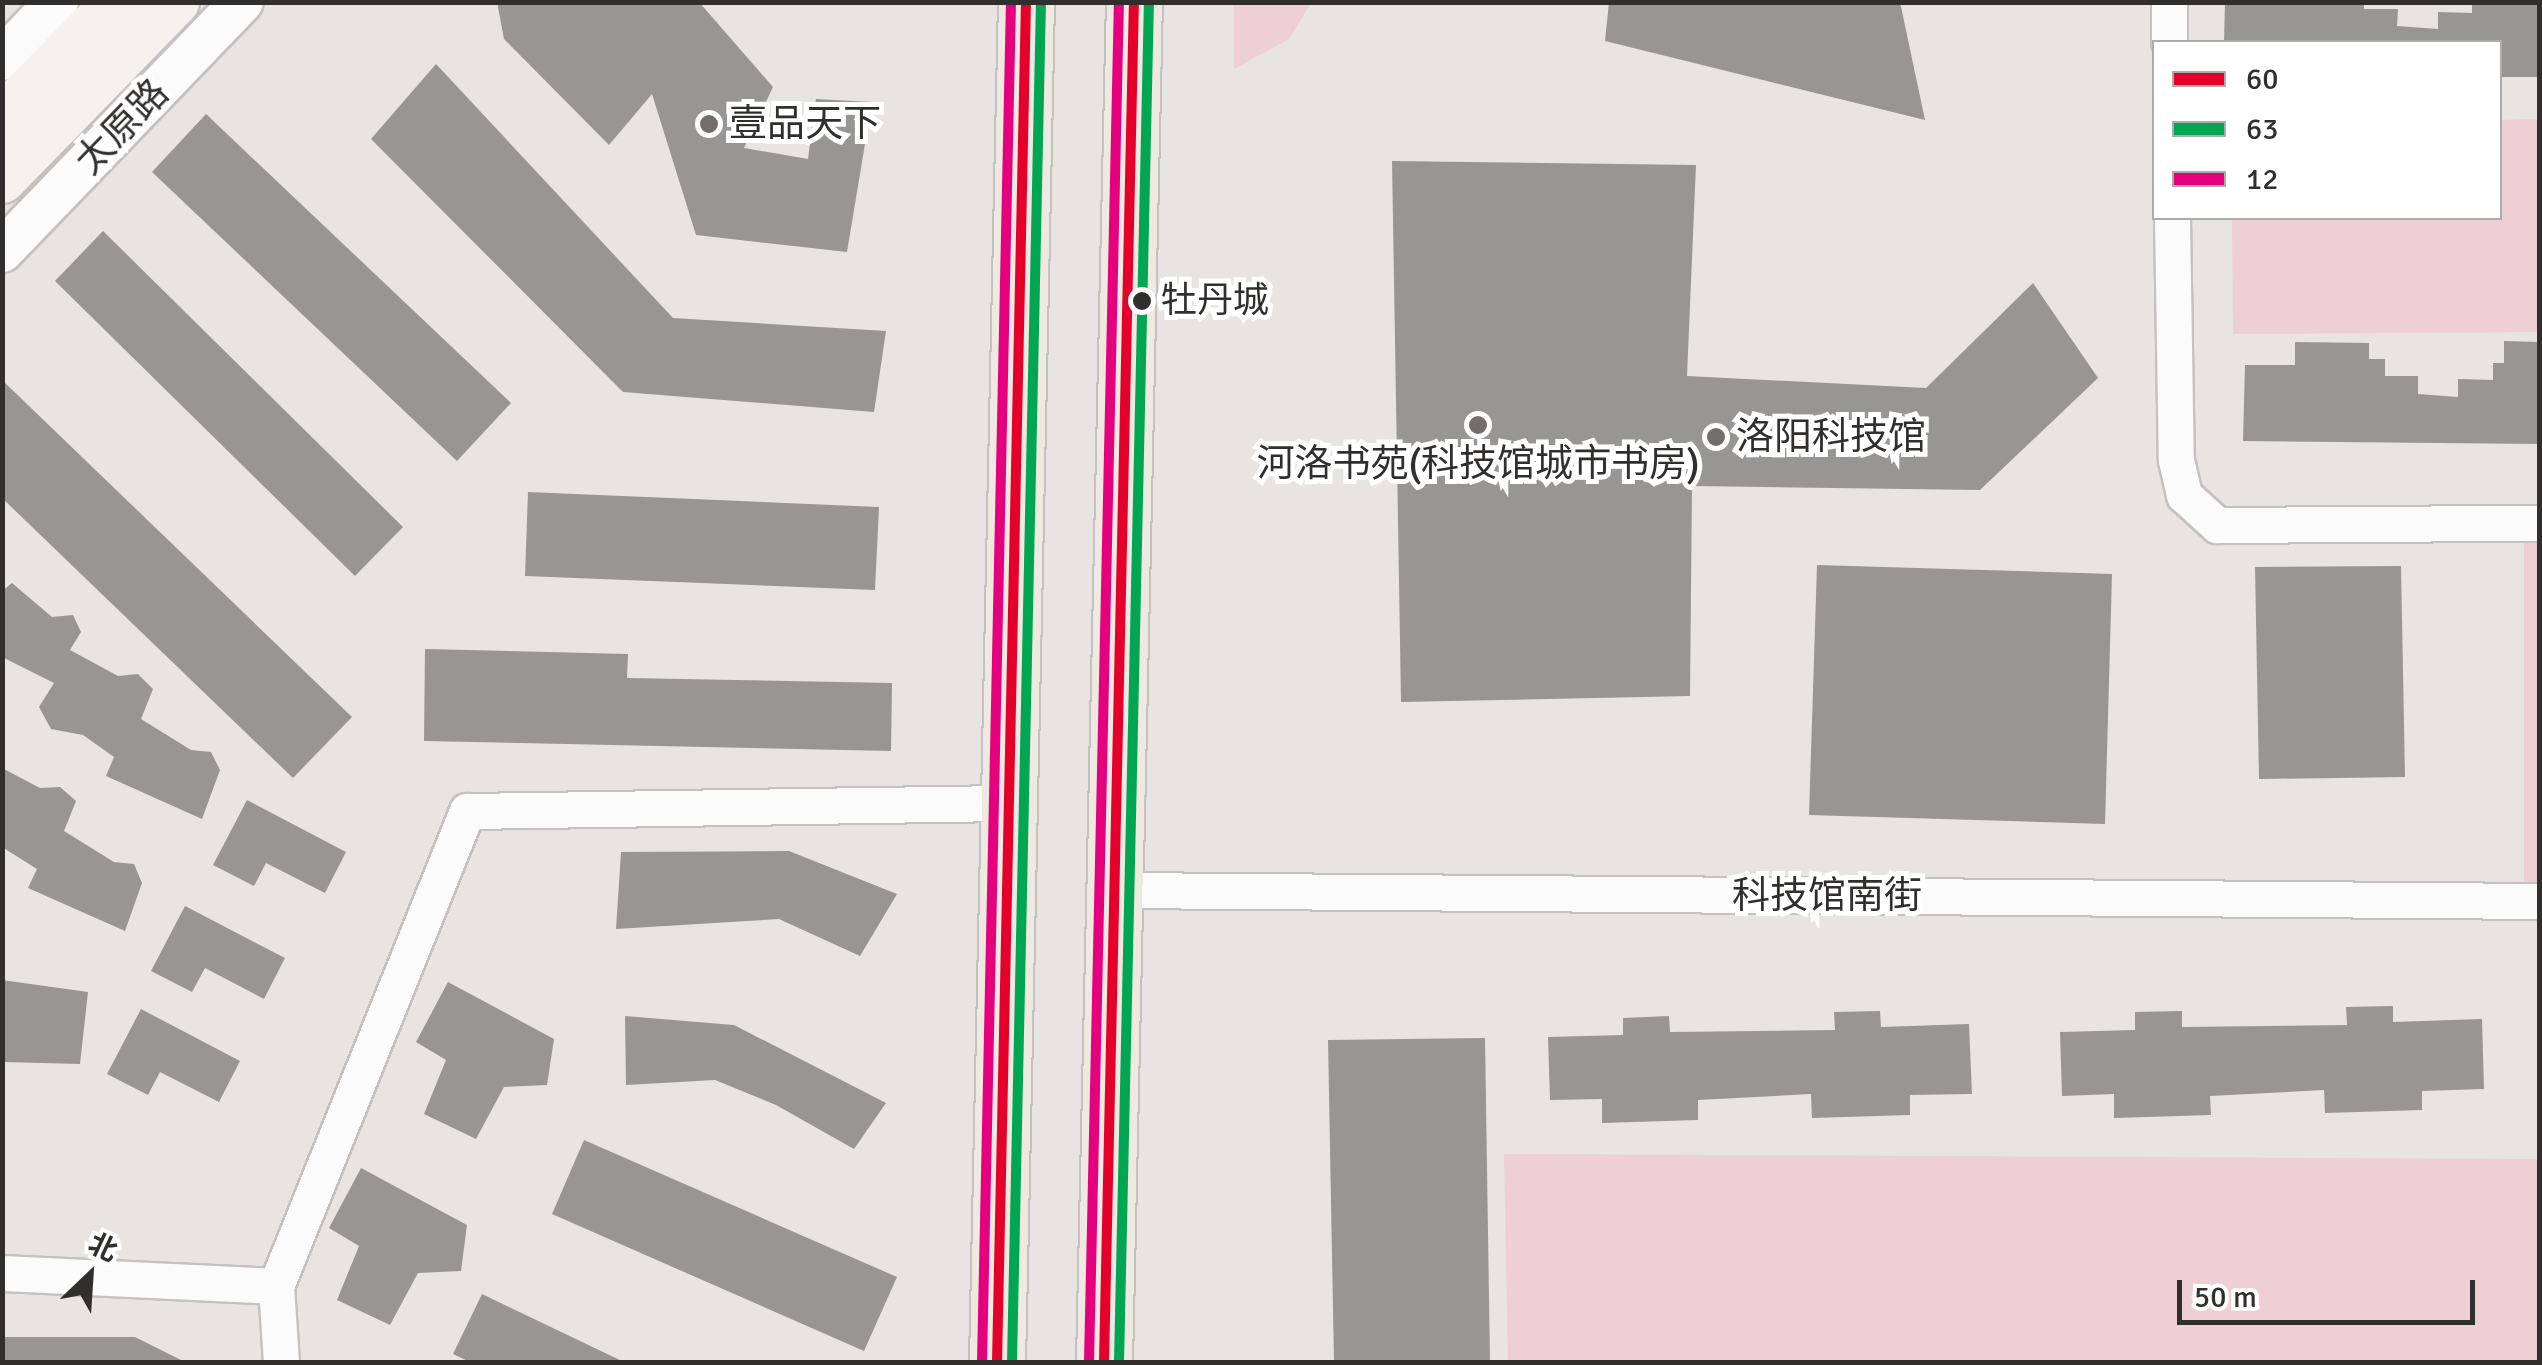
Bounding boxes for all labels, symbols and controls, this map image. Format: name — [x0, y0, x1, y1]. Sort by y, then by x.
legend — [2152, 40, 2502, 220]
text: 60 — [2246, 61, 2278, 98]
street label: 太原路 — [66, 70, 178, 184]
place label: 壹品天下 — [729, 101, 881, 147]
text: 63 — [2246, 111, 2278, 148]
marker: 壹品天下 — [698, 113, 720, 135]
text: 12 — [2246, 161, 2278, 198]
place label: 牡丹城 — [1161, 279, 1269, 323]
marker: 牡丹城 — [1132, 291, 1152, 311]
marker: 河洛书苑(科技馆城市书房) — [1467, 414, 1489, 436]
place label: 洛阳科技馆 — [1736, 414, 1926, 460]
marker: 洛阳科技馆 — [1705, 426, 1727, 448]
place label: 河洛书苑(科技馆城市书房) — [1256, 441, 1700, 487]
street label: 科技馆南街 — [1732, 873, 1922, 919]
north arrow — [40, 1225, 140, 1325]
text: 北 — [83, 1226, 123, 1269]
scale bar — [2182, 1260, 2480, 1322]
text: 50 m — [2194, 1279, 2257, 1316]

